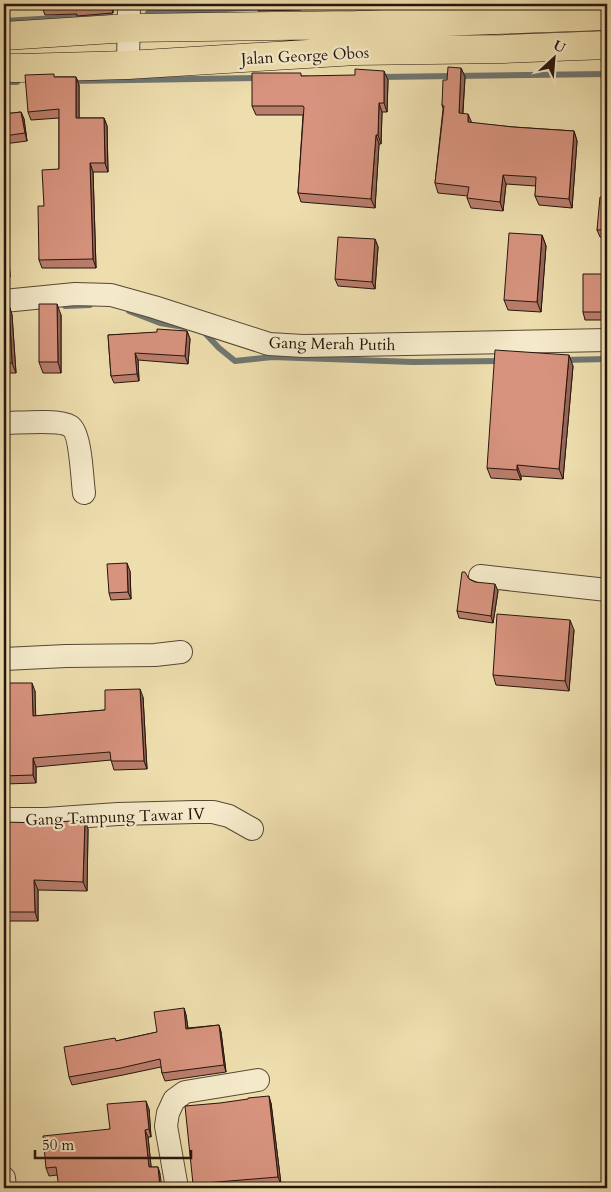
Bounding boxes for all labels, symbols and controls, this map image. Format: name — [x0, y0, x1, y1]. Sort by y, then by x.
north arrow — [528, 32, 578, 82]
text: U — [550, 36, 569, 58]
street label: Jalan George Obos — [239, 42, 370, 70]
street label: Gang Merah Putih — [268, 332, 396, 356]
street label: Gang Tampung Tawar IV — [25, 803, 205, 831]
scale bar — [35, 1127, 191, 1159]
text: 50 m — [42, 1135, 74, 1155]

